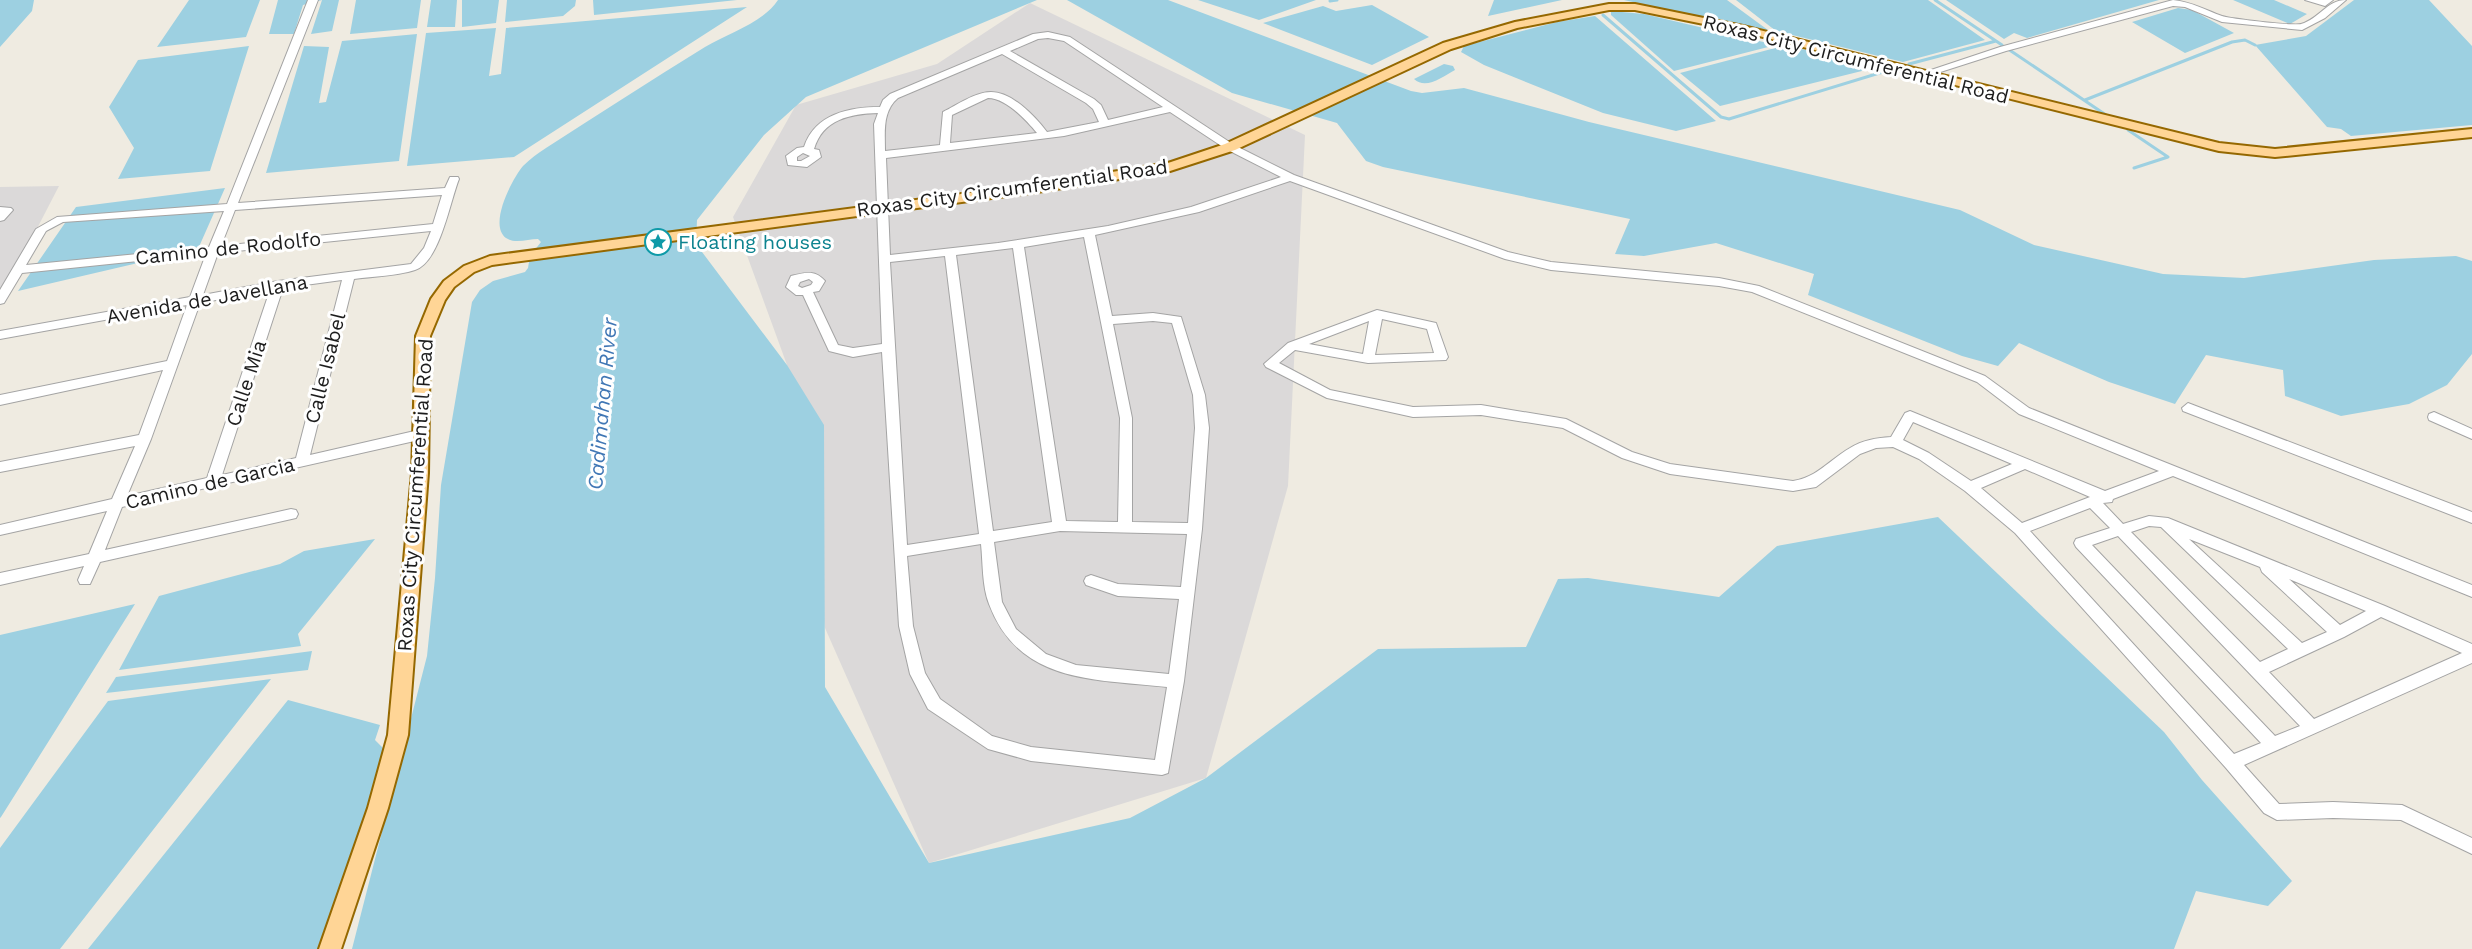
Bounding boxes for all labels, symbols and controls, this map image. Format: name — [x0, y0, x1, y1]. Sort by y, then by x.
street label: Roxas City Circumferential Road — [1701, 9, 2011, 109]
street label: Roxas City Circumferential Road — [855, 154, 1169, 222]
street label: Camino de Rodolfo — [134, 226, 322, 270]
place icon: Floating houses — [643, 227, 673, 257]
place label: Floating houses — [678, 230, 832, 254]
street label: Avenida de Javellana — [104, 269, 310, 329]
street label: Calle Isabel — [300, 310, 350, 426]
water label: Cadimahan River — [582, 316, 622, 491]
street label: Calle Mia — [221, 337, 271, 429]
street label: Roxas City Circumferential Road — [392, 338, 438, 652]
street label: Camino de Garcia — [123, 452, 297, 514]

